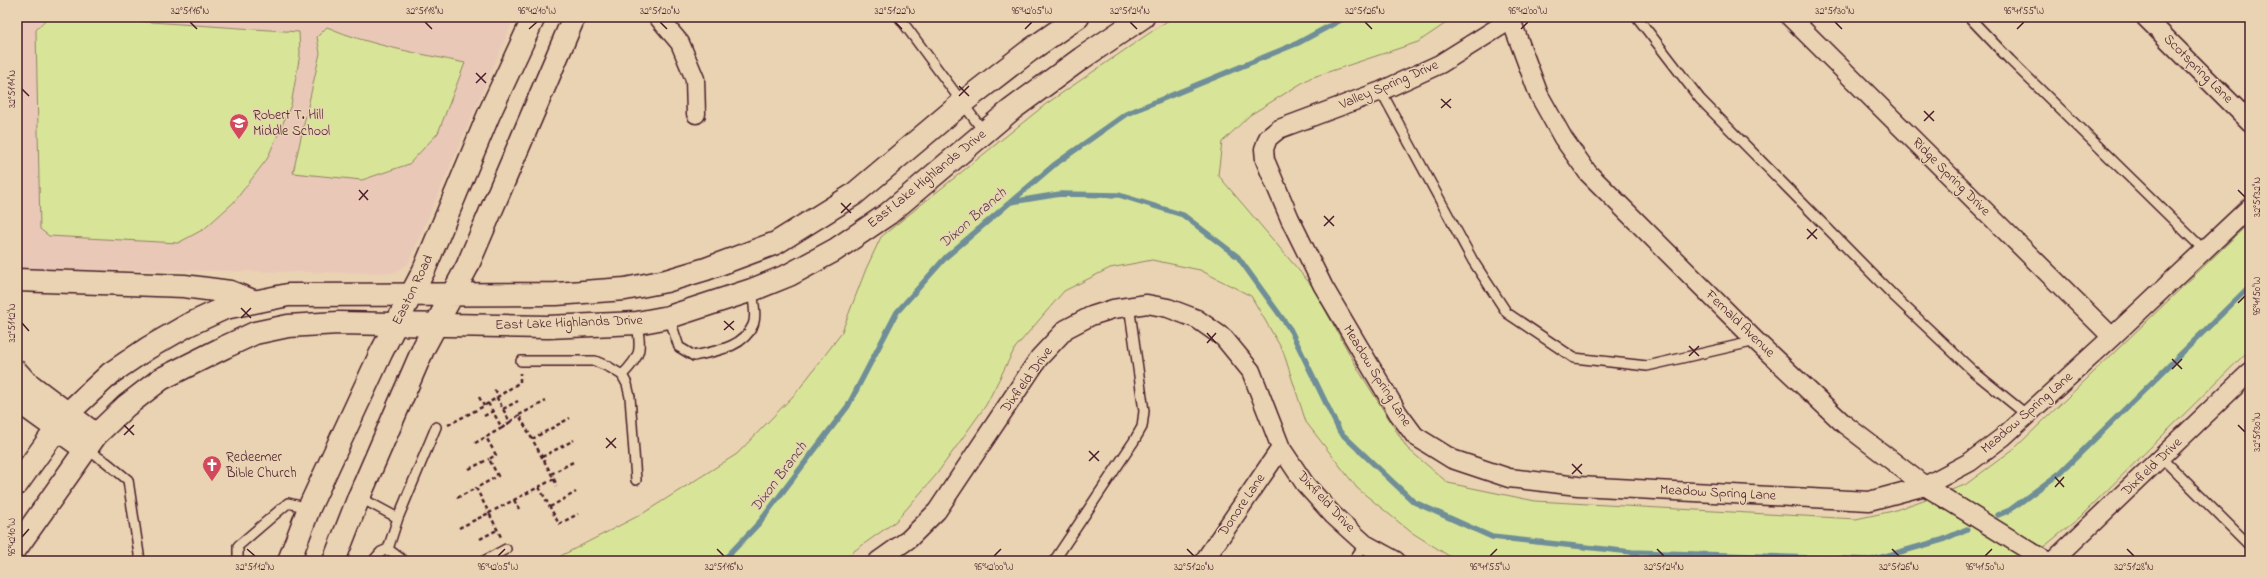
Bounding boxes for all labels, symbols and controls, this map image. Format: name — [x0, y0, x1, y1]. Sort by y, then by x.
text: 32°51'16"N — [171, 4, 209, 19]
text: 32°51'18"N — [406, 4, 444, 19]
text: 96°42'10"W — [518, 4, 556, 19]
text: 32°51'20"N — [640, 4, 680, 19]
text: 32°51'22"N — [875, 4, 916, 19]
text: 96°42'05"W — [1012, 4, 1052, 19]
text: 32°51'24"N — [1110, 4, 1150, 19]
text: 32°51'26"N — [1345, 4, 1385, 19]
text: 96°42'00"W — [1509, 4, 1548, 19]
text: 32°51'30"N — [1815, 4, 1855, 19]
text: 96°41'55"W — [2004, 4, 2044, 19]
street label: Scotspring Lane — [2158, 29, 2238, 110]
street label: Valley Spring Drive — [1335, 54, 1443, 117]
text: 32°51'14"N — [5, 70, 20, 108]
place label: Robert T. Hill Middle School — [253, 105, 330, 142]
school or university icon: Robert T. Hill Middle School — [228, 112, 250, 140]
street label: East Lake Highlands Drive — [863, 124, 992, 234]
street label: Ridge Spring Drive — [1906, 133, 1996, 222]
text: 32°51'32"N — [2250, 177, 2265, 217]
water label: Dixon Branch — [934, 182, 1012, 254]
street label: Easton Road — [387, 251, 439, 329]
text: 96°41'50"W — [2250, 276, 2265, 315]
street label: Fernald Avenue — [1700, 285, 1780, 363]
text: 32°51'12"N — [5, 303, 20, 342]
street label: East Lake Highlands Drive — [495, 310, 644, 337]
street label: Meadow Spring Lane — [1336, 321, 1417, 432]
street label: Dixfield Drive — [995, 342, 1059, 418]
street label: Meadow Spring Lane — [1976, 366, 2079, 460]
text: 32°51'30"N — [2250, 412, 2265, 452]
street label: Dixfield Drive — [2116, 432, 2188, 502]
water label: Dixon Branch — [745, 437, 813, 517]
place label: Redeemer Bible Church — [225, 447, 297, 484]
church icon: Redeemer Bible Church — [201, 454, 223, 482]
street label: Dixfield Drive — [1291, 466, 1361, 538]
street label: Donore Lane — [1213, 469, 1271, 541]
street label: Meadow Spring Lane — [1659, 479, 1777, 508]
text: 96°42'10"W — [5, 518, 20, 556]
text: 32°51'12"N — [236, 560, 275, 575]
text: 96°42'05"W — [478, 560, 518, 575]
text: 32°51'16"N — [705, 560, 743, 575]
text: 96°42'00"W — [975, 560, 1014, 575]
text: 32°51'20"N — [1174, 560, 1214, 575]
text: 96°41'55"W — [1470, 560, 1510, 575]
text: 32°51'24"N — [1644, 560, 1684, 575]
text: 32°51'26"N — [1879, 560, 1919, 575]
text: 96°41'50"W — [1966, 560, 2005, 575]
text: 32°51'28"N — [2114, 560, 2154, 575]

